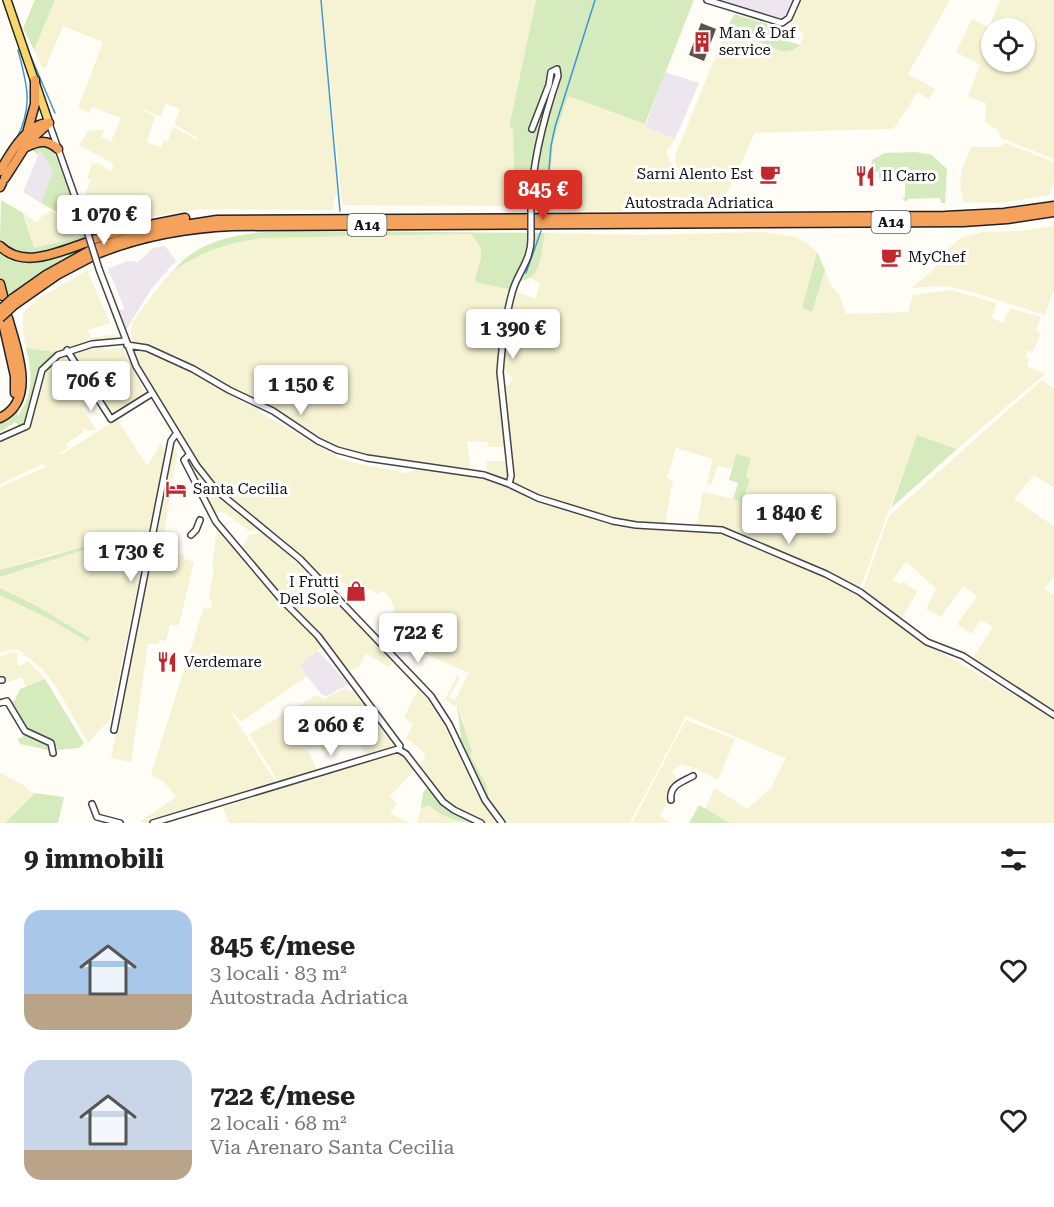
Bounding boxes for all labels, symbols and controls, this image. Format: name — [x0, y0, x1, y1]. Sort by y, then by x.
map controls — [981, 18, 1035, 72]
button: locate — [981, 18, 1035, 72]
place label: Man & Daf service — [719, 24, 796, 59]
building icon: Man & Daf service — [690, 30, 714, 54]
cafe icon: Sarni Alento Est — [758, 162, 782, 186]
restaurant icon: Il Carro — [853, 164, 877, 188]
place label: Sarni Alento Est — [637, 165, 753, 183]
place label: Il Carro — [882, 167, 936, 185]
pin: 845 € — [501, 170, 585, 221]
text: 845 € — [518, 177, 568, 201]
street label: Autostrada Adriatica — [625, 194, 773, 212]
pin: 1 070 € — [49, 195, 159, 246]
text: 1 070 € — [71, 202, 137, 226]
road number: A14 — [872, 211, 910, 233]
road number: A14 — [348, 214, 386, 236]
cafe icon: MyChef — [879, 245, 903, 269]
place label: MyChef — [908, 248, 967, 266]
pin: 1 390 € — [458, 309, 568, 360]
text: 1 390 € — [480, 316, 546, 340]
pin: 706 € — [49, 361, 133, 412]
pin: 1 150 € — [246, 365, 356, 416]
text: 706 € — [66, 368, 116, 392]
text: 1 150 € — [268, 372, 334, 396]
hotel icon: Santa Cecilia — [164, 477, 188, 501]
place label: Santa Cecilia — [193, 480, 288, 498]
pin: 1 840 € — [734, 494, 844, 545]
text: 1 840 € — [756, 501, 822, 525]
pin: 1 730 € — [76, 532, 186, 583]
text: 1 730 € — [98, 539, 164, 563]
place label: I Frutti Del Sole — [279, 573, 339, 608]
shop icon: I Frutti Del Sole — [344, 579, 368, 603]
pin: 722 € — [376, 613, 460, 664]
text: 722 € — [393, 620, 443, 644]
restaurant icon: Verdemare — [155, 650, 179, 674]
place label: Verdemare — [184, 653, 262, 671]
pin: 2 060 € — [276, 706, 386, 757]
text: 2 060 € — [298, 713, 364, 737]
icon: filters — [997, 843, 1030, 876]
text: 9 immobili — [24, 844, 164, 874]
text: 845 €/mese — [210, 931, 355, 961]
icon: home — [72, 934, 144, 1006]
icon: heart — [997, 954, 1030, 987]
text: 3 locali · 83 m² — [210, 961, 347, 985]
text: Autostrada Adriatica — [210, 985, 408, 1009]
text: 722 €/mese — [210, 1081, 355, 1111]
icon: home — [72, 1084, 144, 1156]
icon: heart — [997, 1104, 1030, 1137]
text: 2 locali · 68 m² — [210, 1111, 347, 1135]
text: Via Arenaro Santa Cecilia — [210, 1135, 454, 1159]

